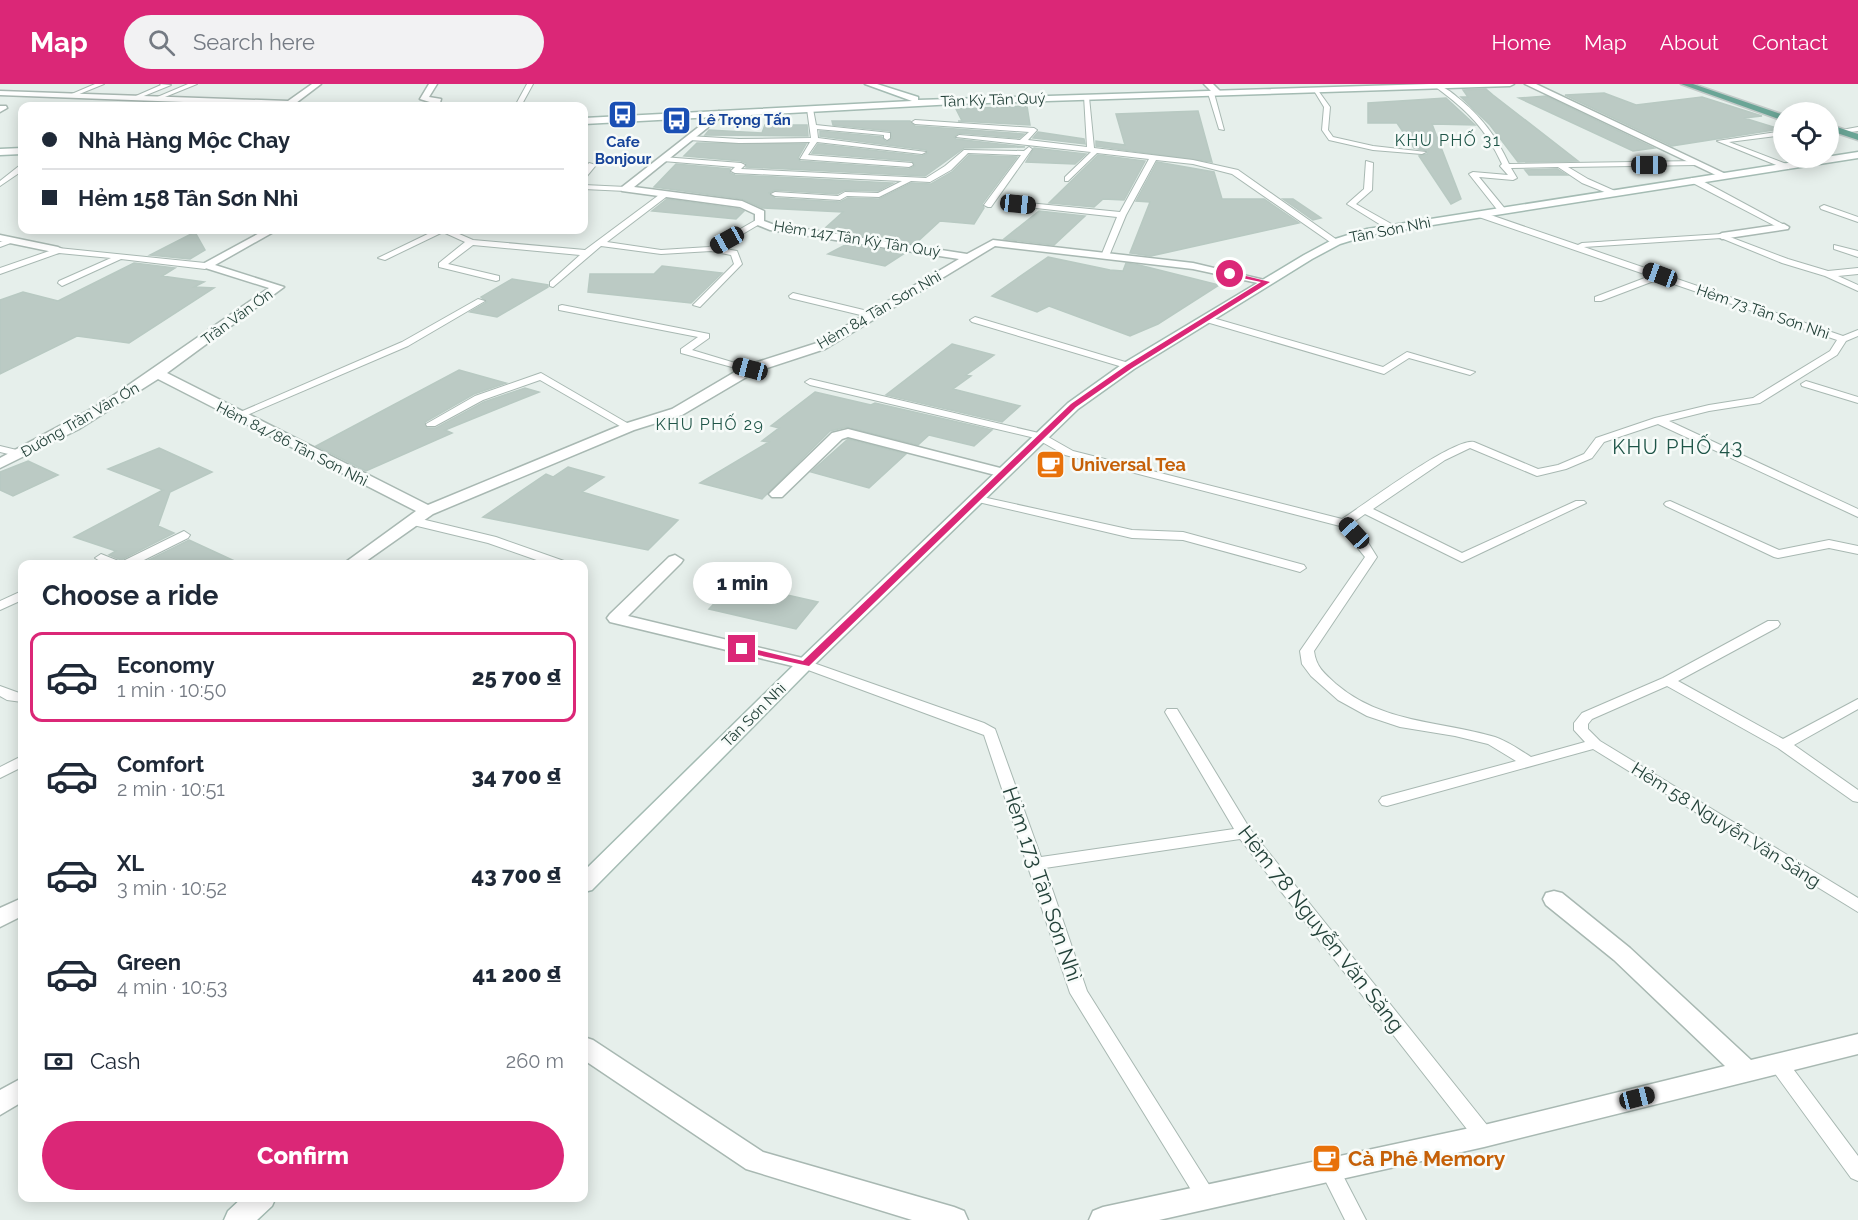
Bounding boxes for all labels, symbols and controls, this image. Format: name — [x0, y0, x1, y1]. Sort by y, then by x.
search box — [124, 15, 544, 69]
text: Map — [30, 26, 88, 59]
icon: search — [145, 26, 178, 59]
text: Search here — [193, 29, 315, 55]
text: Home — [1492, 30, 1551, 55]
text: Map — [1584, 30, 1627, 55]
text: About — [1660, 30, 1719, 55]
text: Contact — [1752, 30, 1828, 55]
street label: Tân Kỳ Tân Quý — [940, 89, 1046, 111]
bus stop icon: Cafe Bonjour — [607, 99, 639, 131]
map controls — [1773, 102, 1839, 168]
button: locate — [1773, 102, 1839, 168]
bus stop icon: Lê Trọng Tấn — [661, 104, 693, 136]
place label: Lê Trọng Tấn — [698, 111, 791, 129]
text: Nhà Hàng Mộc Chay — [78, 127, 290, 153]
district label: KHU PHỐ 31 — [1395, 129, 1501, 150]
place label: Cafe Bonjour — [595, 133, 651, 168]
car — [1631, 156, 1667, 174]
text: Hẻm 158 Tân Sơn Nhì — [78, 185, 298, 211]
car — [999, 193, 1037, 215]
street label: Tân Sơn Nhì — [1348, 213, 1432, 247]
street label: Hẻm 147 Tân Kỳ Tân Quý — [772, 217, 942, 261]
car — [707, 223, 747, 257]
route start — [1216, 260, 1243, 287]
car — [1640, 260, 1680, 290]
street label: Hẻm 84 Tân Sơn Nhì — [814, 267, 944, 353]
street label: Hẻm 73 Tân Sơn Nhì — [1694, 281, 1832, 343]
street label: Trần Văn Ơn — [198, 285, 276, 349]
car — [730, 356, 770, 382]
street label: Đường Trần Văn Ơn — [18, 379, 142, 461]
street label: Hẻm 84/86 Tân Sơn Nhì — [213, 398, 371, 490]
district label: KHU PHỐ 29 — [656, 413, 764, 434]
district label: KHU PHỐ 43 — [1612, 434, 1744, 459]
cafe icon: Universal Tea — [1034, 449, 1066, 481]
place label: Universal Tea — [1071, 454, 1186, 475]
car — [1335, 514, 1373, 552]
callout: 1 min — [692, 562, 792, 604]
text: 1 min — [717, 571, 768, 595]
text: Choose a ride — [42, 580, 218, 611]
route end — [728, 635, 755, 662]
icon: car — [45, 650, 99, 704]
text: Economy — [117, 652, 215, 678]
text: 25 700 ₫ — [472, 664, 561, 690]
text: 1 min · 10:50 — [117, 678, 227, 702]
street label: Tân Sơn Nhì — [718, 679, 790, 751]
icon: car — [45, 749, 99, 803]
text: Comfort — [117, 751, 204, 777]
street label: Hẻm 58 Nguyễn Văn Săng — [1628, 758, 1825, 891]
text: 34 700 ₫ — [471, 763, 561, 789]
text: 2 min · 10:51 — [117, 777, 225, 801]
street label: Hẻm 173 Tân Sơn Nhì — [997, 783, 1088, 984]
street label: Hẻm 78 Nguyễn Văn Săng — [1233, 820, 1410, 1037]
icon: car — [45, 848, 99, 902]
text: XL — [117, 850, 144, 876]
text: 43 700 ₫ — [471, 862, 561, 888]
text: 3 min · 10:52 — [117, 876, 227, 900]
icon: car — [45, 947, 99, 1001]
text: Green — [117, 949, 181, 975]
text: 41 200 ₫ — [472, 961, 561, 987]
text: 4 min · 10:53 — [117, 975, 228, 999]
icon: cash — [42, 1045, 75, 1078]
text: Cash — [90, 1048, 141, 1074]
text: 260 m — [506, 1049, 564, 1073]
car — [1617, 1085, 1657, 1111]
button: Confirm — [42, 1121, 564, 1190]
cafe icon: Cà Phê Memory — [1311, 1143, 1343, 1175]
place label: Cà Phê Memory — [1348, 1146, 1506, 1171]

